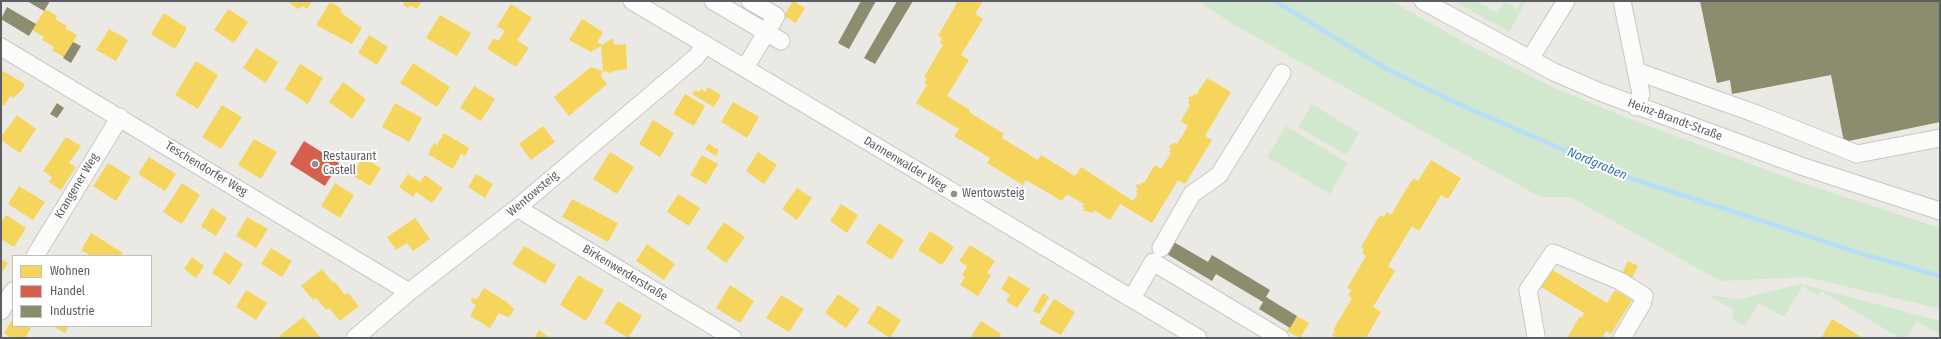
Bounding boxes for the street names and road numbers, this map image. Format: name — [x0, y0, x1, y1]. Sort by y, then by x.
street label: Heinz-Brandt-Straße — [1626, 96, 1724, 144]
street label: Dannenwalder Weg — [861, 134, 949, 194]
street label: Teschendorfer Weg — [162, 139, 250, 199]
street label: Krangener Weg — [52, 151, 102, 221]
street label: Wentowsteig — [504, 168, 562, 220]
street label: Birkenwerderstraße — [580, 242, 670, 304]

